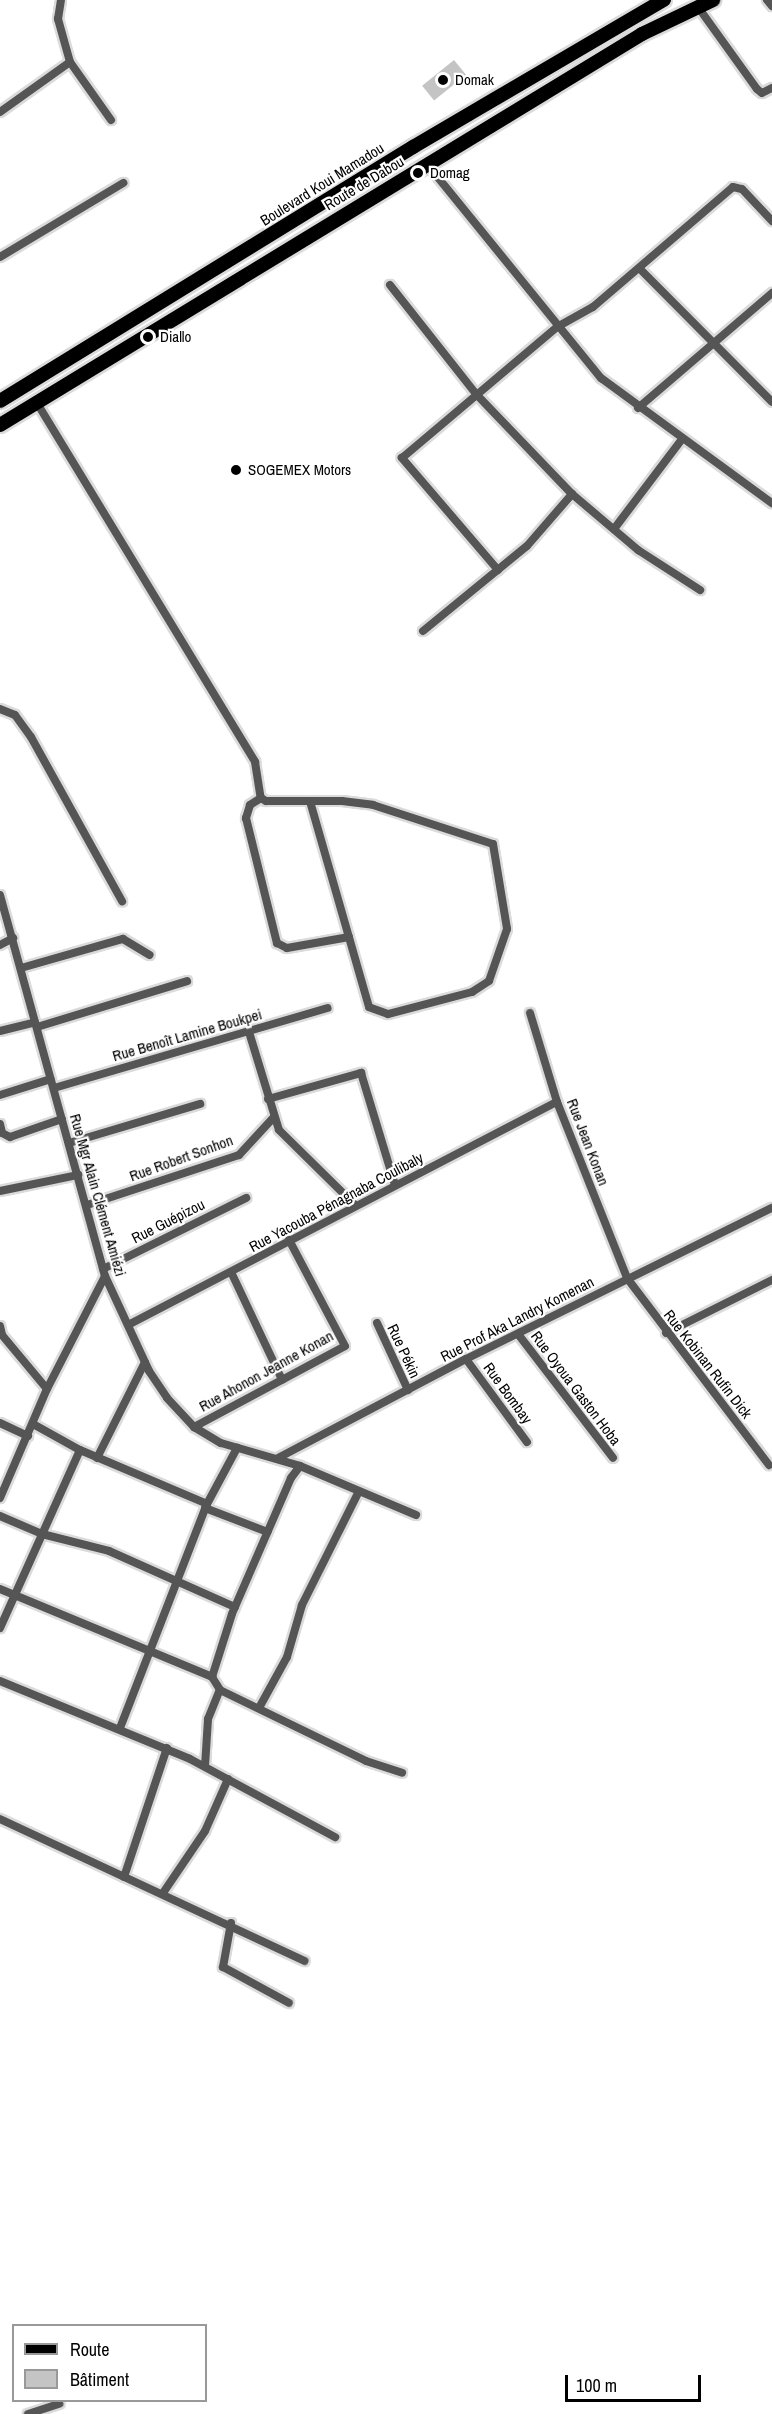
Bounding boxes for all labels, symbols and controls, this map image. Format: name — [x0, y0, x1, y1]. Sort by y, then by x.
place label: Domak — [455, 71, 494, 89]
marker: Domak — [436, 73, 450, 87]
street label: Boulevard Koui Mamadou — [257, 139, 387, 229]
street label: Route de Dabou — [321, 152, 407, 214]
place label: Domag — [430, 164, 470, 182]
marker: Domag — [411, 166, 425, 180]
place label: Diallo — [160, 328, 191, 346]
marker: Diallo — [141, 330, 155, 344]
place label: SOGEMEX Motors — [248, 461, 351, 479]
marker: SOGEMEX Motors — [229, 463, 243, 477]
street label: Rue Benoît Lamine Boukpei — [110, 1005, 264, 1065]
street label: Rue Jean Konan — [563, 1096, 613, 1188]
street label: Rue Mgr Alain Clément Amiézi — [66, 1111, 130, 1279]
street label: Rue Robert Sonhon — [127, 1131, 235, 1185]
street label: Rue Yacouba Pénagnaba Coulibaly — [246, 1148, 426, 1256]
street label: Rue Guépizou — [129, 1195, 207, 1247]
street label: Rue Prof Aka Landry Komenan — [437, 1272, 597, 1366]
street label: Rue Kobinan Rufin Dick — [660, 1306, 756, 1422]
street label: Rue Pékin — [384, 1321, 424, 1381]
street label: Rue Ahonon Jeanne Konan — [196, 1326, 336, 1416]
street label: Rue Oyoua Gaston Hoba — [527, 1327, 625, 1449]
street label: Rue Bombay — [480, 1359, 536, 1427]
legend — [12, 2324, 207, 2402]
text: Route — [70, 2337, 109, 2362]
scale bar — [568, 2363, 704, 2401]
text: Bâtiment — [70, 2367, 129, 2392]
text: 100 m — [576, 2373, 617, 2398]

